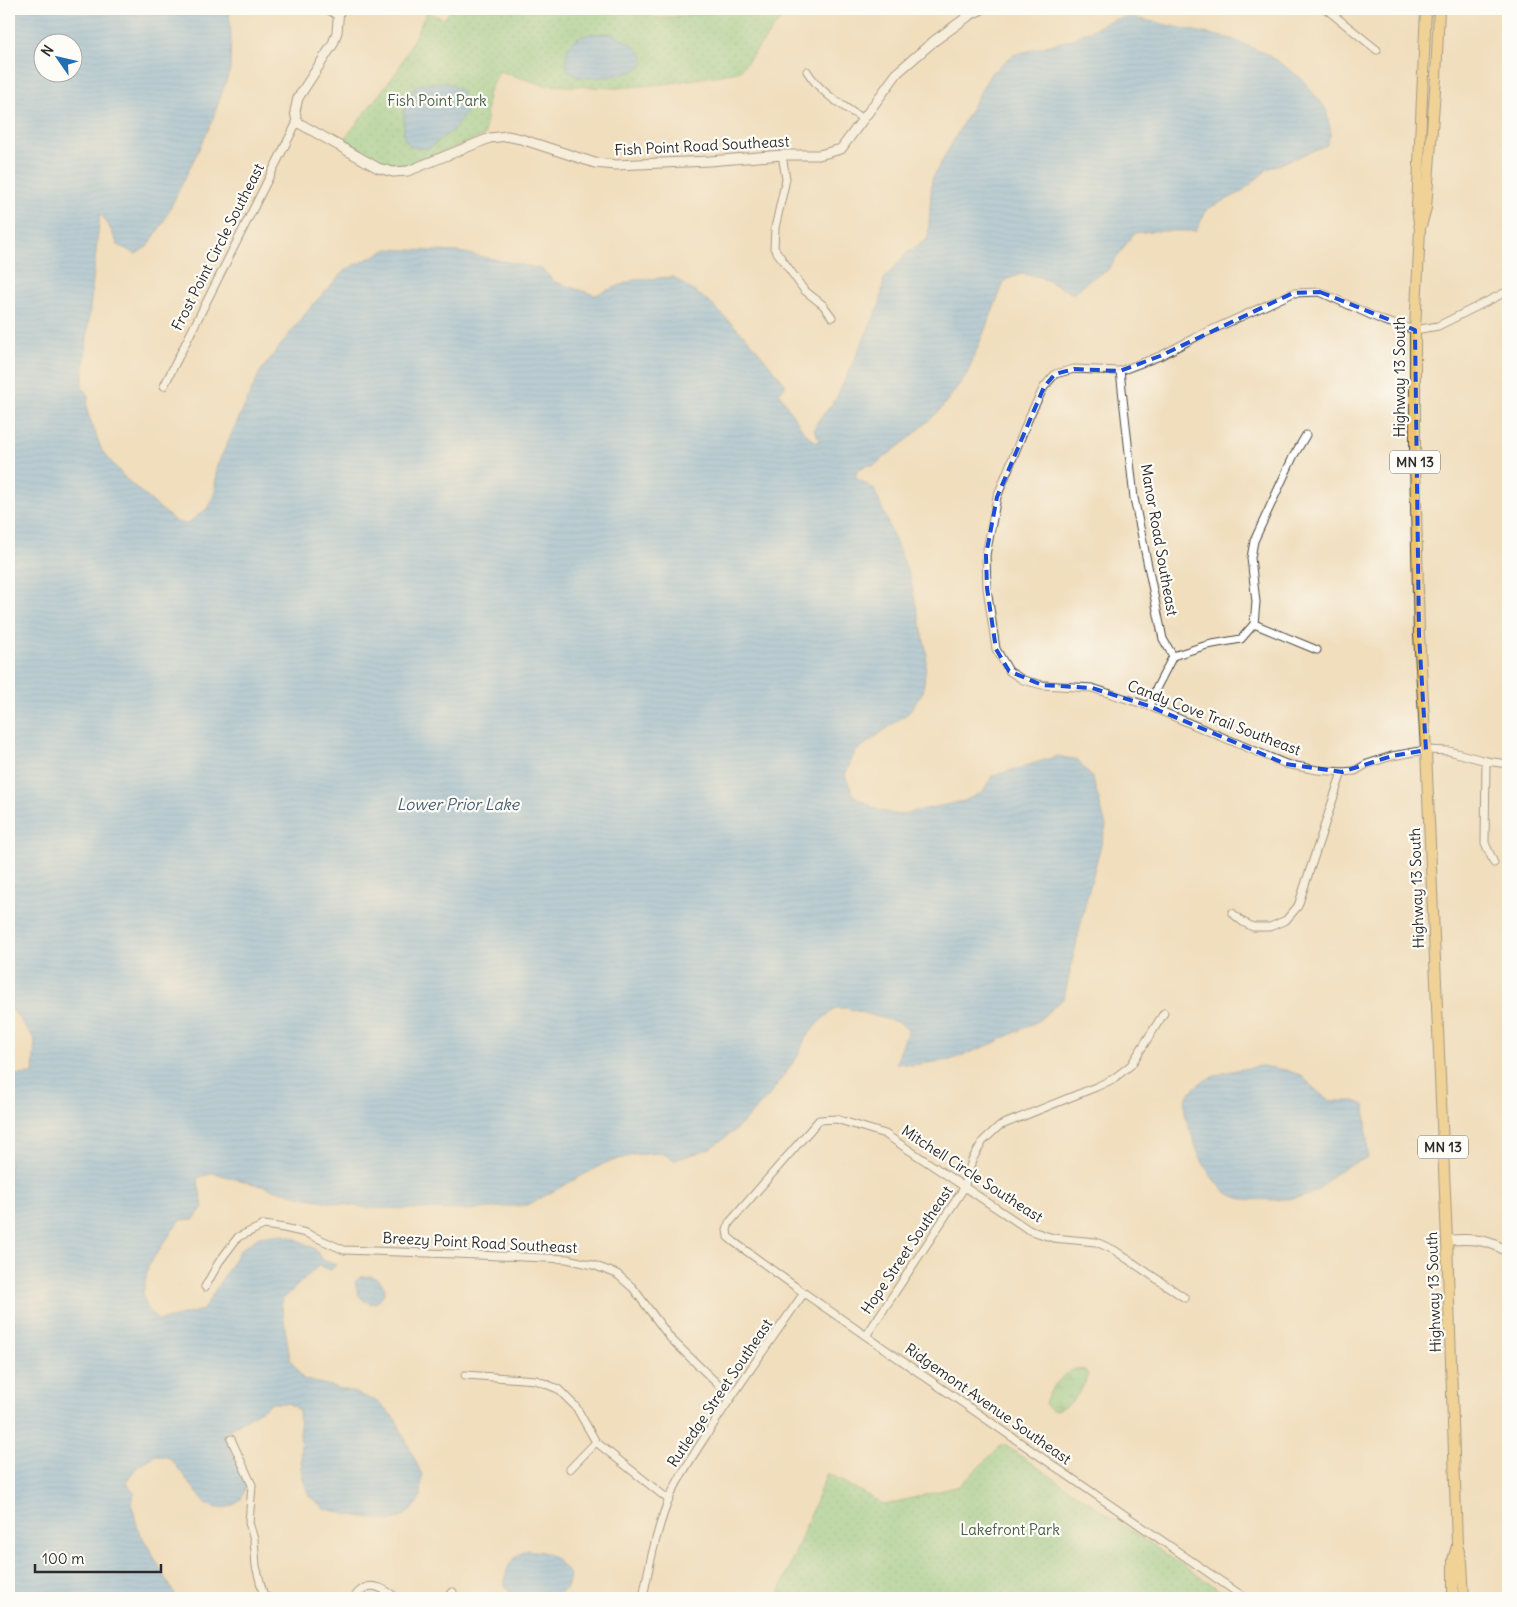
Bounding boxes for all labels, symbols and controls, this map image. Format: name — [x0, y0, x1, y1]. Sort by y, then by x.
north arrow — [32, 32, 82, 82]
text: N — [37, 42, 57, 60]
park label: Fish Point Park — [387, 91, 487, 110]
street label: Fish Point Road Southeast — [614, 131, 790, 160]
street label: Frost Point Circle Southeast — [167, 160, 268, 334]
street label: Highway 13 South — [1390, 316, 1409, 437]
road number: MN 13 — [1390, 451, 1440, 474]
street label: Manor Road Southeast — [1137, 462, 1182, 617]
street label: Candy Cove Trail Southeast — [1125, 676, 1304, 759]
water label: Lower Prior Lake — [397, 794, 521, 814]
street label: Highway 13 South — [1405, 827, 1428, 949]
street label: Mitchell Circle Southeast — [898, 1121, 1047, 1226]
road number: MN 13 — [1418, 1136, 1468, 1158]
street label: Hope Street Southeast — [857, 1182, 957, 1318]
street label: Breezy Point Road Southeast — [382, 1228, 578, 1257]
street label: Highway 13 South — [1422, 1231, 1445, 1353]
street label: Rutledge Street Southeast — [663, 1315, 776, 1471]
street label: Ridgemont Avenue Southeast — [902, 1339, 1075, 1468]
park label: Lakefront Park — [960, 1520, 1060, 1539]
scale bar — [35, 1542, 161, 1574]
text: 100 m — [42, 1549, 84, 1568]

